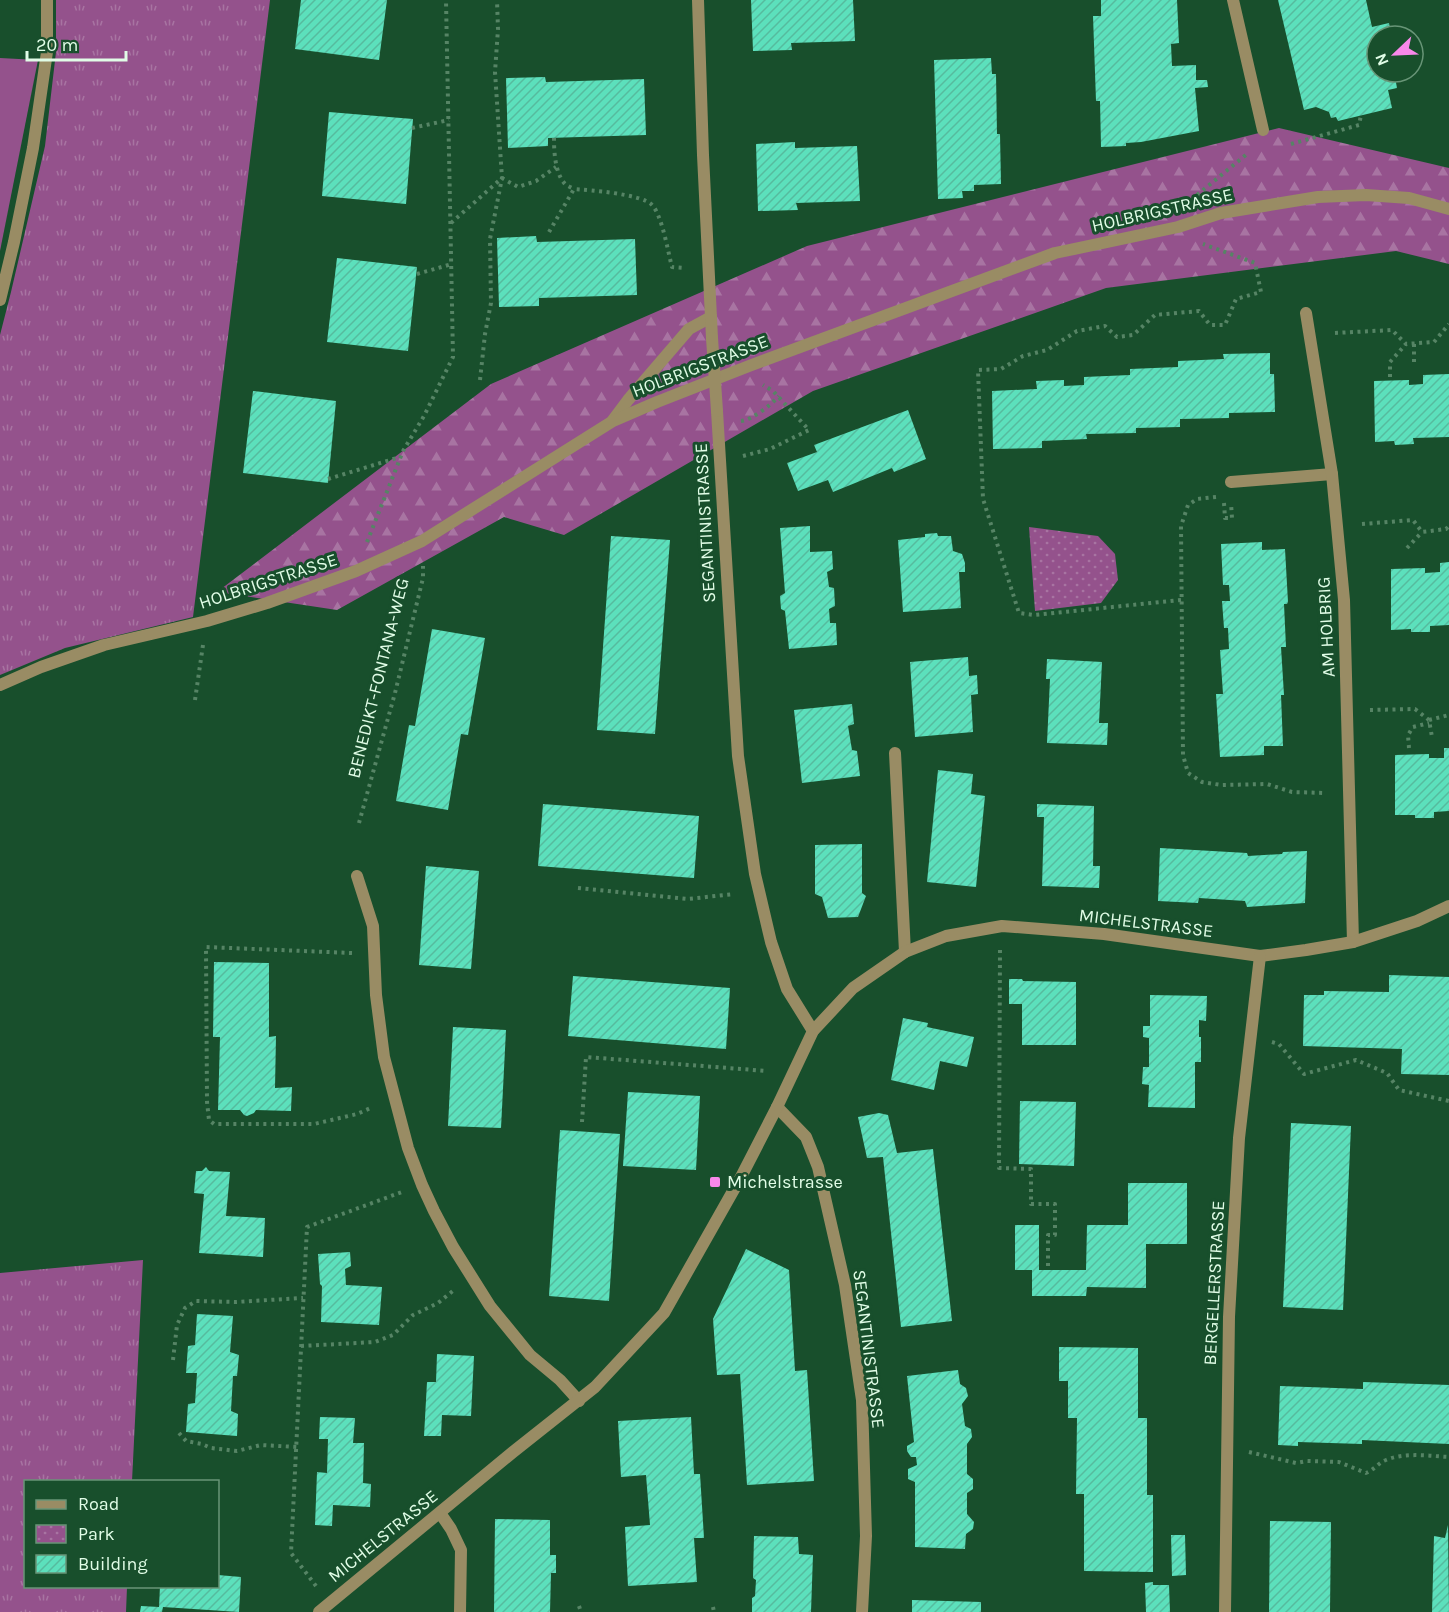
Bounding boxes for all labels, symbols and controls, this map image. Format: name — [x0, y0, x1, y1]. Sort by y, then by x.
scale bar — [27, 24, 126, 62]
north arrow — [1365, 24, 1425, 84]
text: 20 m — [36, 34, 78, 56]
text: N — [1371, 51, 1393, 69]
street label: HOLBRIGSTRASSE — [1089, 183, 1235, 237]
street label: HOLBRIGSTRASSE — [629, 330, 771, 402]
street label: SEGANTINISTRASSE — [690, 443, 720, 603]
street label: HOLBRIGSTRASSE — [196, 548, 340, 614]
street label: BENEDIKT-FONTANA-WEG — [342, 576, 414, 780]
street label: AM HOLBRIG — [1312, 576, 1340, 678]
street label: MICHELSTRASSE — [1078, 904, 1214, 942]
place label: Michelstrasse — [727, 1171, 843, 1193]
marker: Michelstrasse — [708, 1175, 722, 1189]
street label: BERGELLERSTRASSE — [1199, 1200, 1229, 1366]
street label: SEGANTINISTRASSE — [848, 1268, 890, 1430]
legend — [24, 1480, 219, 1588]
street label: MICHELSTRASSE — [324, 1485, 442, 1587]
text: Road — [78, 1493, 119, 1515]
text: Park — [78, 1523, 115, 1545]
text: Building — [78, 1553, 148, 1575]

